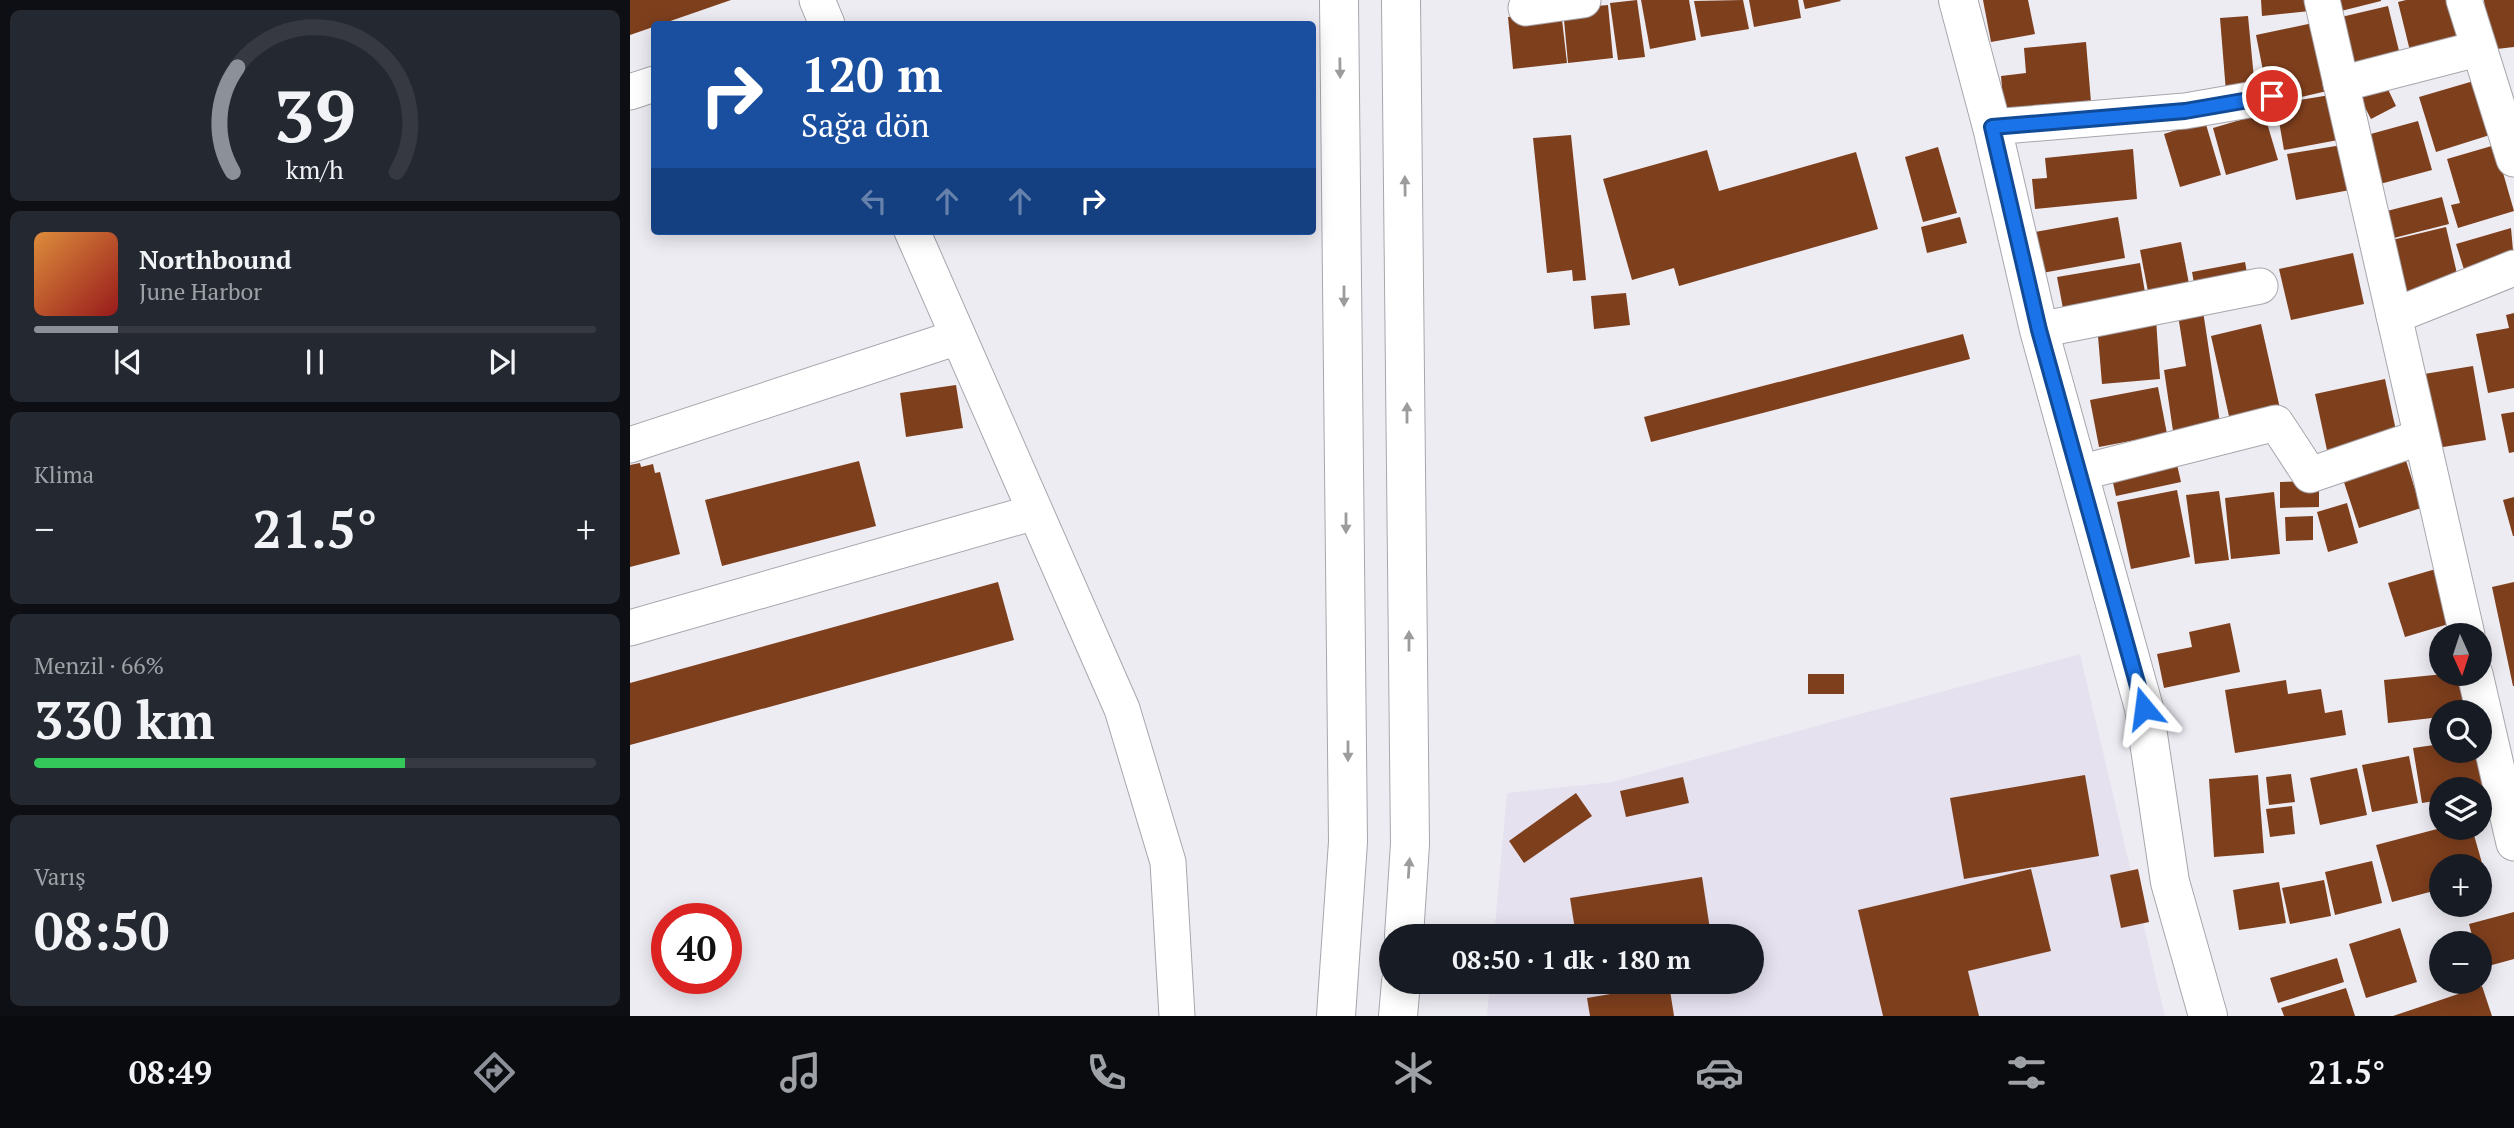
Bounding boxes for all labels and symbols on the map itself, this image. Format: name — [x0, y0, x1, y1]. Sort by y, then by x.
one-way arrow — [1334, 57, 1346, 79]
pin — [2242, 66, 2302, 126]
one-way arrow — [1399, 175, 1411, 197]
one-way arrow — [1338, 285, 1350, 307]
one-way arrow — [1401, 402, 1413, 424]
one-way arrow — [1340, 512, 1352, 534]
north arrow — [2429, 623, 2492, 686]
one-way arrow — [1403, 629, 1415, 651]
position arrow — [2107, 671, 2181, 745]
one-way arrow — [1342, 740, 1354, 762]
one-way arrow — [1404, 857, 1415, 879]
speed limit sign: 40 — [651, 903, 742, 994]

